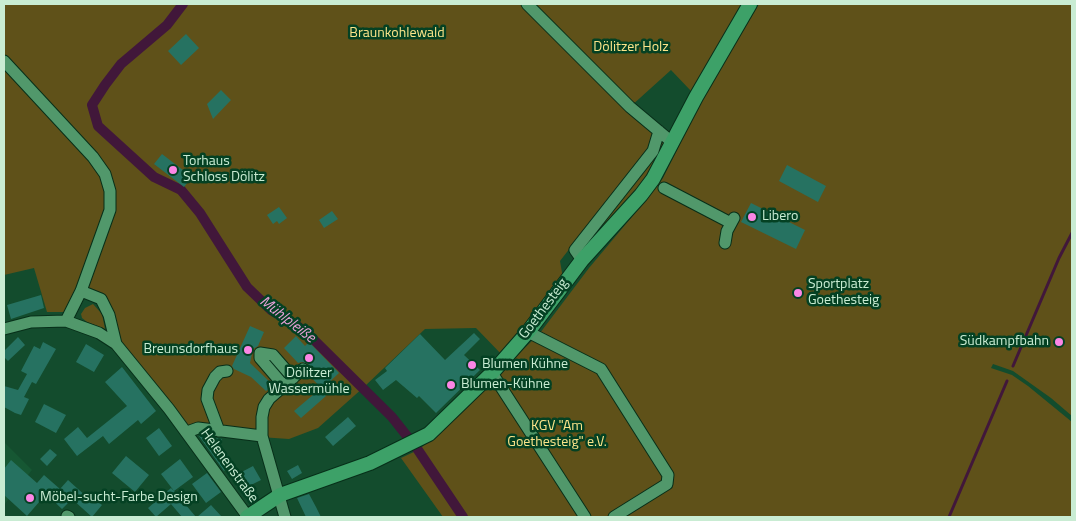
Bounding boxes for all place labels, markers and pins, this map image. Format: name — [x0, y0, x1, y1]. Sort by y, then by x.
place label: Torhaus Schloss Dölitz — [183, 154, 265, 186]
marker: Torhaus Schloss Dölitz — [167, 164, 179, 176]
place label: Libero — [762, 209, 798, 225]
marker: Libero — [746, 211, 758, 223]
place label: Sportplatz Goethesteig — [808, 277, 879, 310]
marker: Sportplatz Goethesteig — [792, 287, 804, 299]
place label: Südkampfbahn — [960, 334, 1049, 350]
marker: Südkampfbahn — [1053, 336, 1065, 348]
place label: Breunsdorfhaus — [143, 342, 238, 358]
marker: Breunsdorfhaus — [242, 344, 254, 356]
marker: Dölitzer Wassermühle — [303, 352, 315, 364]
place label: Blumen Kühne — [482, 357, 568, 373]
marker: Blumen Kühne — [466, 359, 478, 371]
place label: Dölitzer Wassermühle — [268, 366, 350, 398]
place label: Blumen-Kühne — [461, 377, 550, 393]
marker: Blumen-Kühne — [445, 379, 457, 391]
place label: Möbel-sucht-Farbe Design — [40, 490, 198, 506]
marker: Möbel-sucht-Farbe Design — [24, 492, 36, 504]

